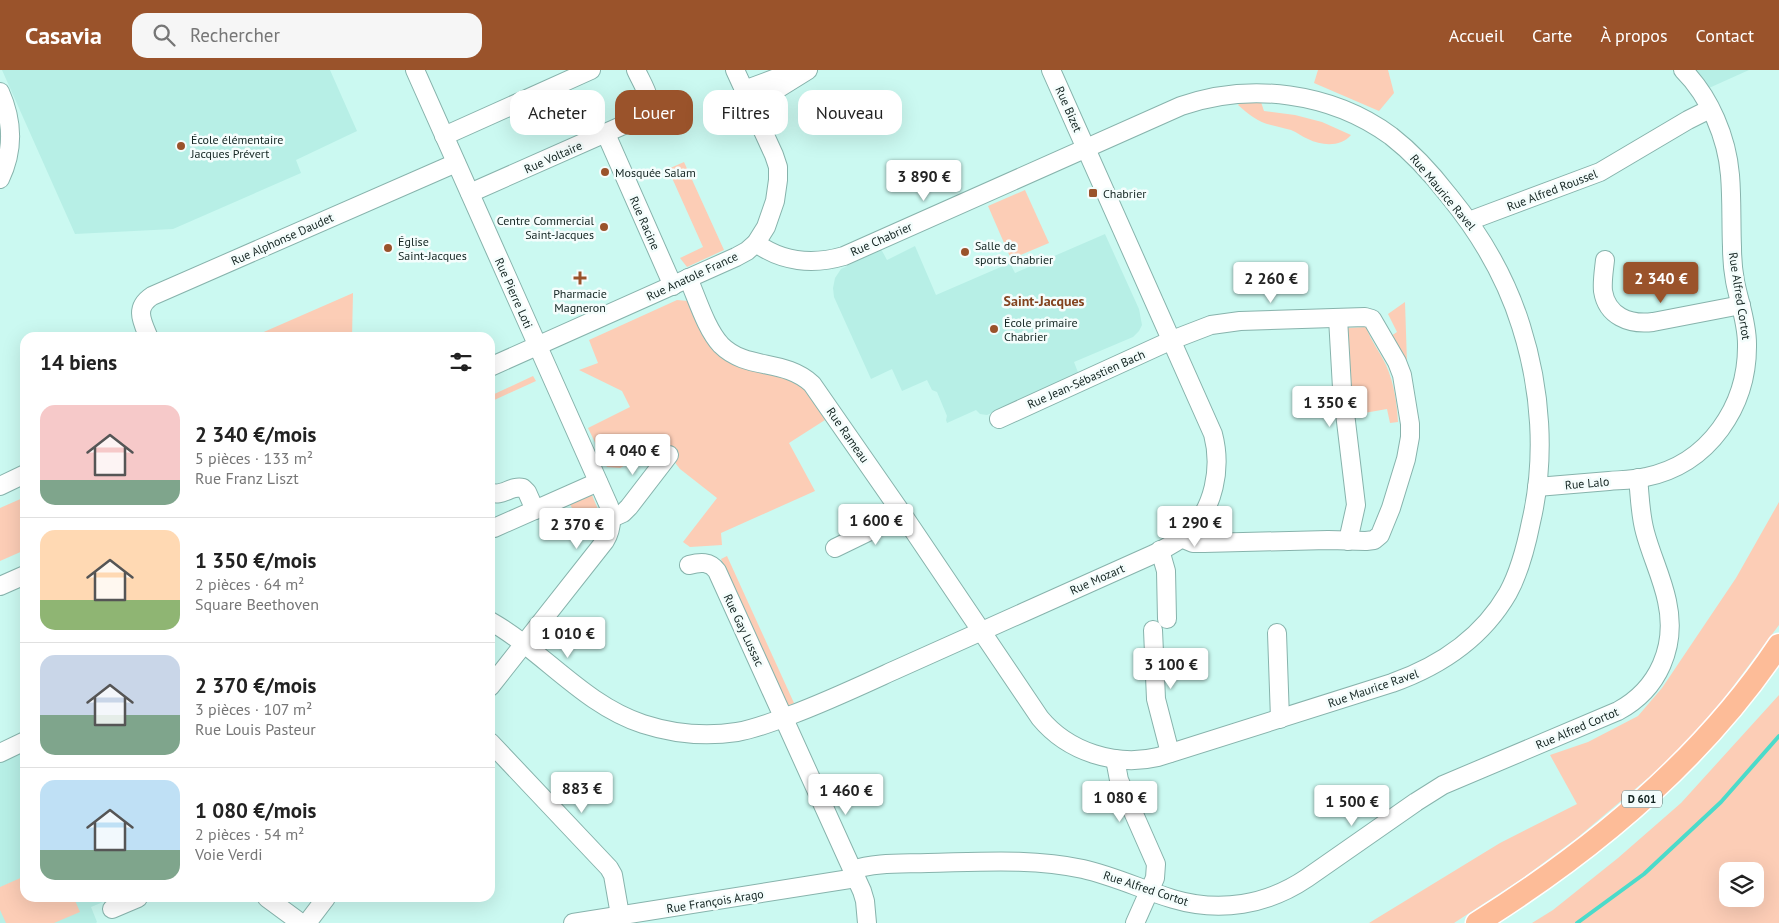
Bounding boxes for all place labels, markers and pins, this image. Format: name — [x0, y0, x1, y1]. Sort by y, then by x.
place label: École élémentaire Jacques Prévert — [190, 132, 283, 161]
marker: École élémentaire Jacques Prévert — [175, 140, 187, 152]
pin: 3 890 € — [878, 160, 970, 202]
place label: Mosquée Salam — [615, 165, 696, 180]
marker: Mosquée Salam — [599, 166, 611, 178]
place label: Chabrier — [1103, 186, 1146, 201]
marker: Chabrier — [1087, 187, 1099, 199]
place label: Centre Commercial Saint-Jacques — [497, 213, 594, 242]
marker: Centre Commercial Saint-Jacques — [598, 221, 610, 233]
place label: Église Saint-Jacques — [398, 234, 467, 263]
place label: Salle de sports Chabrier — [975, 238, 1053, 267]
marker: Église Saint-Jacques — [382, 242, 394, 254]
marker: Salle de sports Chabrier — [959, 246, 971, 258]
pin: 2 260 € — [1225, 262, 1317, 304]
pin: 2 340 € — [1615, 262, 1707, 304]
marker: Pharmacie Magneron — [574, 272, 586, 284]
place label: Pharmacie Magneron — [553, 286, 607, 315]
place label: École primaire Chabrier — [1004, 315, 1078, 344]
marker: École primaire Chabrier — [988, 323, 1000, 335]
pin: 1 350 € — [1284, 386, 1376, 428]
pin: 4 040 € — [587, 434, 679, 476]
pin: 1 600 € — [830, 504, 922, 546]
pin: 1 290 € — [1149, 506, 1241, 548]
pin: 2 370 € — [531, 508, 623, 550]
pin: 1 010 € — [522, 616, 614, 659]
pin: 3 100 € — [1125, 648, 1217, 690]
pin: 883 € — [547, 772, 617, 814]
pin: 1 460 € — [800, 774, 892, 816]
pin: 1 080 € — [1074, 780, 1166, 823]
pin: 1 500 € — [1306, 784, 1398, 827]

